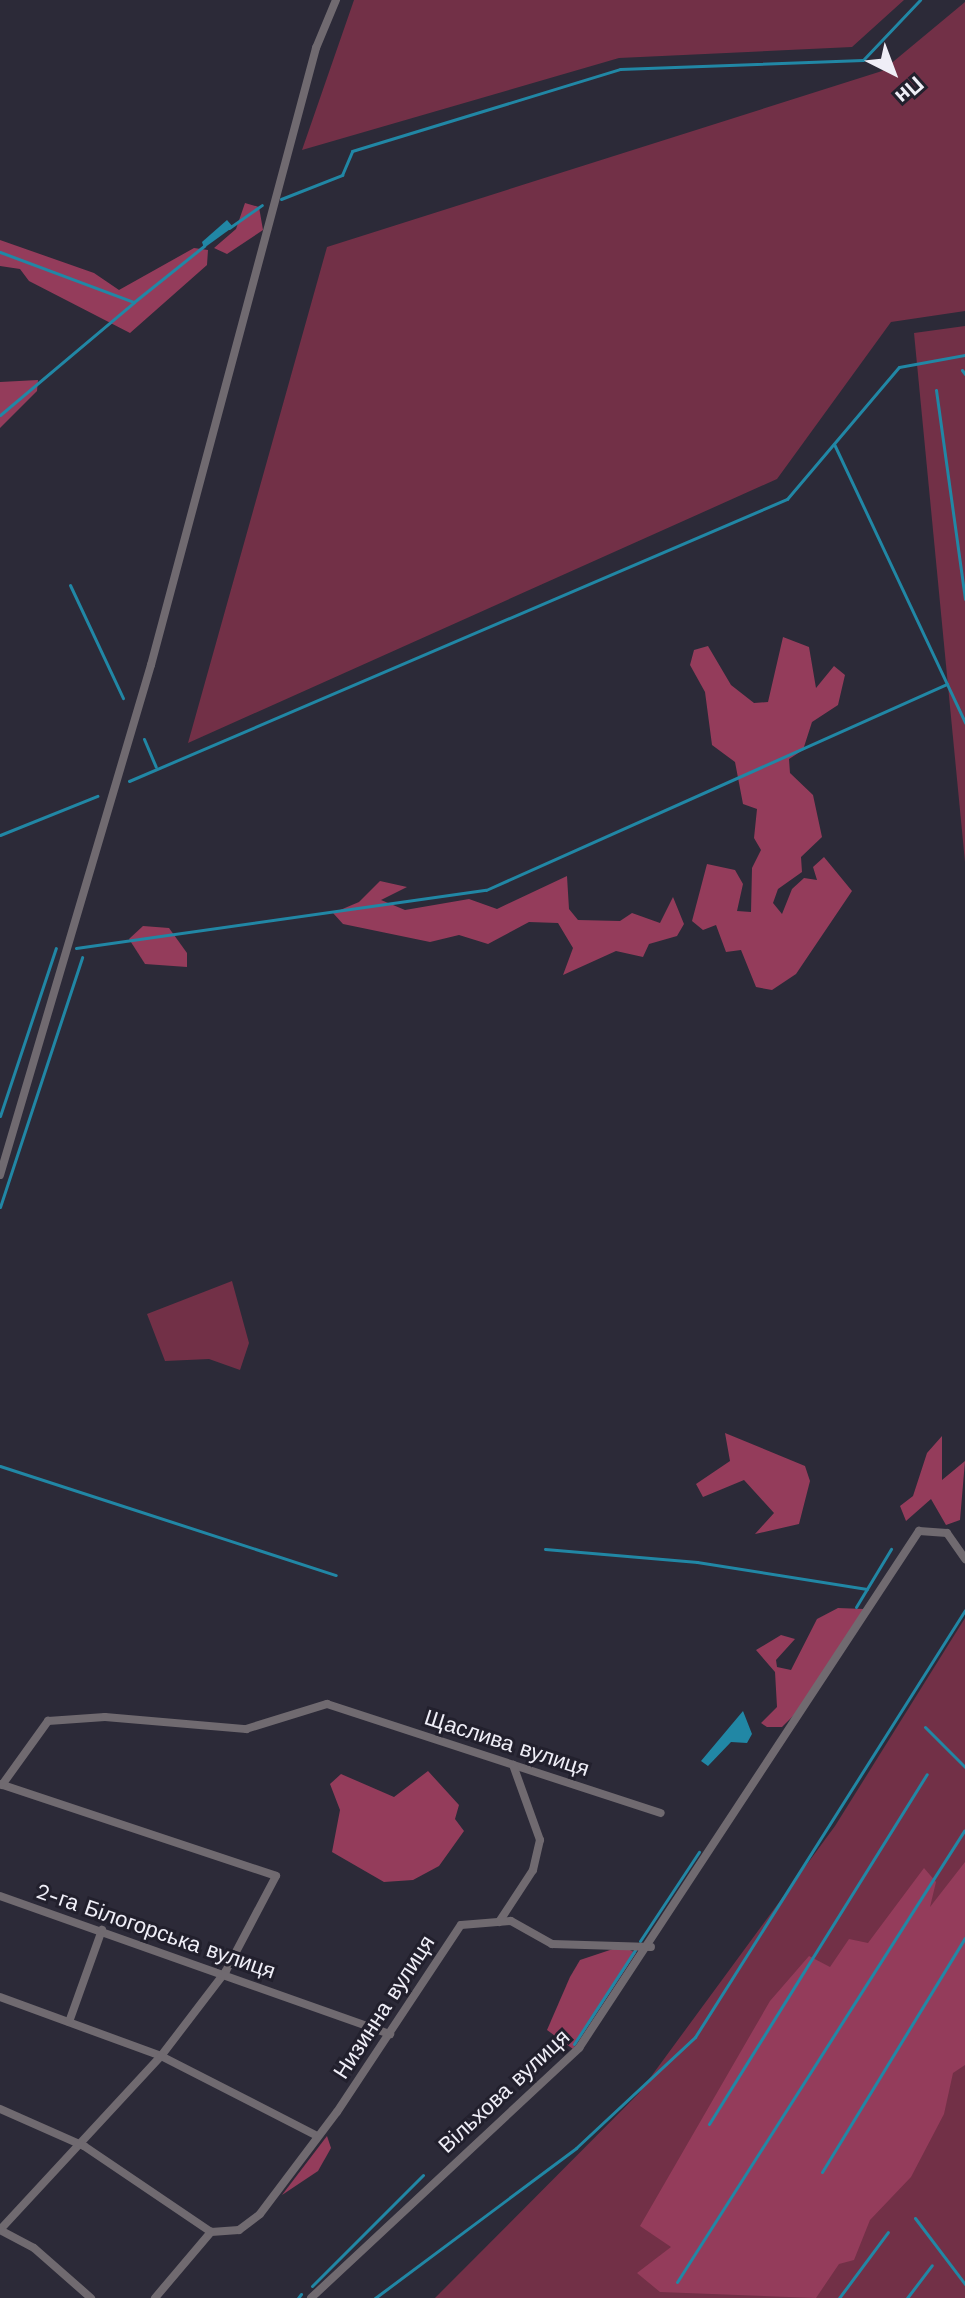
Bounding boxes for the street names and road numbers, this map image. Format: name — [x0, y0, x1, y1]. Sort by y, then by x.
street label: Щаслива вулиця — [421, 1704, 593, 1782]
street label: 2-га Білогорська вулиця — [33, 1878, 279, 1984]
street label: Низинна вулиця — [328, 1930, 440, 2084]
street label: Вільхова вулиця — [433, 2024, 575, 2158]

